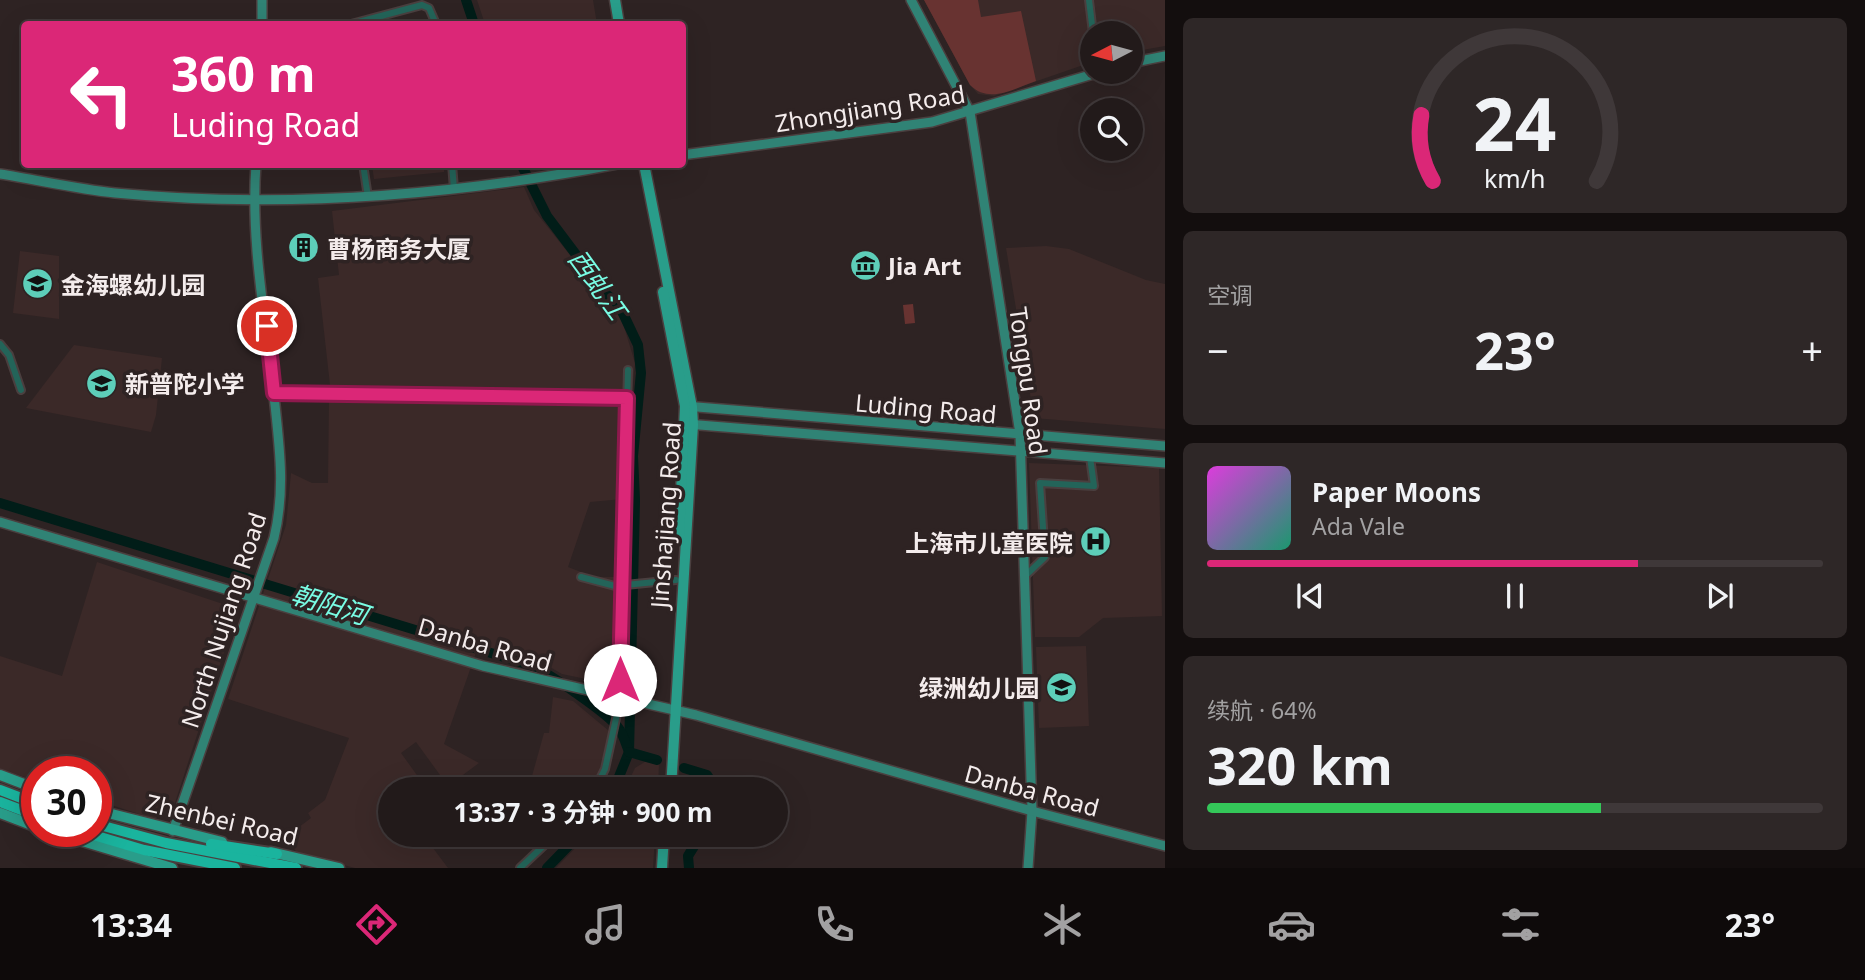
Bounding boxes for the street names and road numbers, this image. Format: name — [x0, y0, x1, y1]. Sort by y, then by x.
street label: Zhongjiang Road — [773, 77, 967, 139]
street label: Tongpu Road — [1002, 305, 1056, 457]
street label: Luding Road — [854, 385, 998, 431]
street label: Jinshajiang Road — [642, 421, 688, 611]
street label: North Nujiang Road — [173, 508, 273, 732]
street label: Danba Road — [414, 609, 556, 679]
street label: Danba Road — [961, 756, 1103, 824]
street label: Zhenbei Road — [143, 785, 301, 853]

